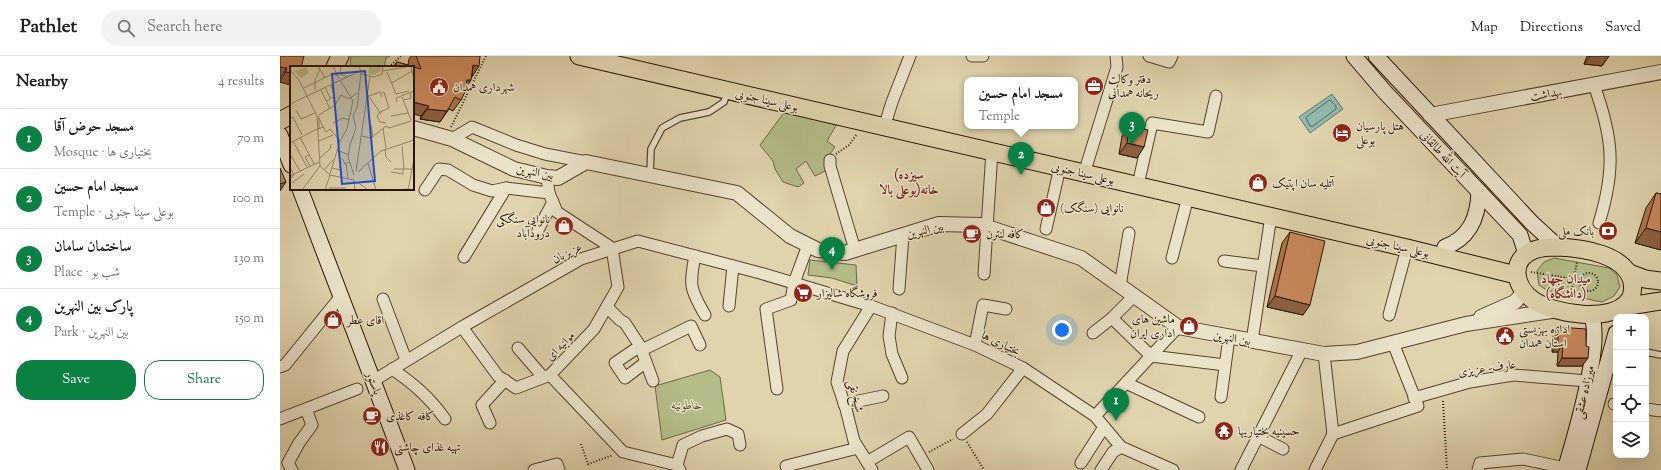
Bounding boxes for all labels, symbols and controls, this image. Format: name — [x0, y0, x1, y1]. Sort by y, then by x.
search box — [101, 10, 381, 46]
text: Pathlet — [20, 14, 77, 41]
icon: search — [115, 17, 137, 39]
text: Search here — [147, 17, 222, 38]
text: Map — [1471, 18, 1498, 38]
text: Directions — [1520, 18, 1583, 38]
text: Saved — [1605, 18, 1641, 38]
inset map — [290, 66, 414, 190]
text: Nearby — [16, 70, 68, 94]
place label: دفتر وکالت ریحانه همدانی — [1108, 71, 1159, 103]
text: 4 results — [218, 73, 264, 91]
office icon: دفتر وکالت ریحانه همدانی — [1083, 75, 1105, 97]
public building icon: شهرداری همدان — [428, 76, 450, 98]
popup — [964, 77, 1078, 129]
place label: شهرداری همدان — [453, 79, 514, 97]
street label: بهداشت — [1529, 83, 1564, 107]
text: مسجد امام حسین — [979, 84, 1063, 105]
street label: بوعلی سینا جنوبی — [733, 85, 800, 117]
text: Temple — [979, 108, 1020, 126]
pin: 3 — [1119, 112, 1145, 145]
text: مسجد حوض آقا — [54, 117, 134, 138]
place label: هتل پارسیان بوعلی — [1356, 118, 1404, 150]
hotel icon: هتل پارسیان بوعلی — [1331, 122, 1353, 144]
street label: آیت الله طالقانی — [1415, 125, 1472, 184]
text: 1 — [27, 130, 31, 148]
text: 70 m — [237, 130, 264, 148]
pin: 2 — [1008, 142, 1034, 175]
text: Mosque · بختیاری ها — [54, 144, 152, 162]
street label: بوعلی سینا جنوبی — [1049, 158, 1116, 190]
street label: بین النهرین — [515, 161, 555, 185]
district label: (سیزده خانه(بوعلی بالا — [879, 167, 939, 200]
shop icon: آتلیه سان اپتیک — [1247, 172, 1269, 194]
place label: آتلیه سان اپتیک — [1272, 175, 1335, 193]
text: مسجد امام حسین — [54, 177, 139, 198]
text: 2 — [26, 190, 32, 208]
text: 100 m — [232, 190, 264, 208]
shop icon: نانوایی (سنگک) — [1035, 197, 1057, 219]
place label: نانوایی (سنگک) — [1060, 200, 1124, 218]
text: Temple · بوعلی سینا جنوبی — [54, 204, 174, 222]
place label: نانوایی سنگکی درودآباد — [496, 211, 550, 243]
shop icon: نانوایی سنگکی درودآباد — [553, 215, 575, 237]
street label: بین النهرین — [905, 218, 946, 244]
bank icon: بانک ملی — [1597, 220, 1619, 242]
cafe icon: کافه لنترن — [961, 223, 983, 245]
place label: بانک ملی — [1558, 223, 1594, 241]
place label: کافه لنترن — [986, 226, 1024, 244]
street label: بوعلی سینا جنوبی — [1364, 231, 1431, 263]
text: ساختمان سامان — [54, 237, 131, 258]
pin: 4 — [819, 237, 845, 270]
street label: عزیزیان — [549, 239, 586, 269]
text: 3 — [26, 250, 32, 268]
text: 130 m — [234, 250, 264, 268]
text: Place · شب بو — [54, 264, 120, 282]
district label: میدان جهاد (دانشگاه) — [1541, 271, 1591, 304]
supermarket icon: فروشگاه شالیزار — [792, 282, 814, 304]
place label: فروشگاه شالیزار — [816, 285, 878, 303]
text: پارک بین النهرین — [54, 297, 133, 318]
shop icon: اقای عطر — [322, 309, 344, 331]
text: 4 — [26, 310, 32, 328]
text: 150 m — [235, 310, 264, 328]
place label: ماشین های اداری ایران — [1130, 311, 1175, 343]
place label: اقای عطر — [345, 312, 384, 330]
map controls — [1613, 314, 1649, 458]
button: + — [1613, 314, 1649, 350]
shop icon: ماشین های اداری ایران — [1178, 315, 1200, 337]
your location — [1052, 320, 1072, 340]
place label: اداره بهزیستی استان همدان — [1519, 321, 1571, 353]
text: Park · بین النهرین — [54, 324, 129, 342]
public building icon: اداره بهزیستی استان همدان — [1494, 325, 1516, 347]
street label: بختیاری ها — [978, 327, 1023, 361]
street label: بین النهرین — [1212, 327, 1252, 351]
street label: موانیه ای — [542, 328, 580, 366]
button: − — [1613, 350, 1649, 386]
street label: عارف- عزیزی — [1457, 356, 1517, 382]
button: Save — [16, 360, 136, 400]
button: Share — [144, 360, 264, 400]
street label: میرزاده عشقی — [1570, 364, 1600, 421]
street label: پاستور — [360, 368, 386, 398]
street label: شیخ نقی — [841, 378, 868, 415]
button: locate — [1613, 386, 1649, 422]
pin: 1 — [1103, 388, 1129, 421]
park label: خاطونیه — [672, 397, 702, 415]
cafe icon: کافه کاغذی — [361, 405, 383, 427]
place label: کافه کاغذی — [386, 408, 435, 426]
temple icon: حسینیه بختیاریها — [1213, 420, 1235, 442]
button: layers — [1613, 422, 1649, 458]
place label: حسینیه بختیاریها — [1238, 423, 1300, 441]
restaurant icon: تهیه غذای چاشنی — [369, 436, 391, 458]
place label: تهیه غذای چاشنی — [394, 439, 461, 457]

